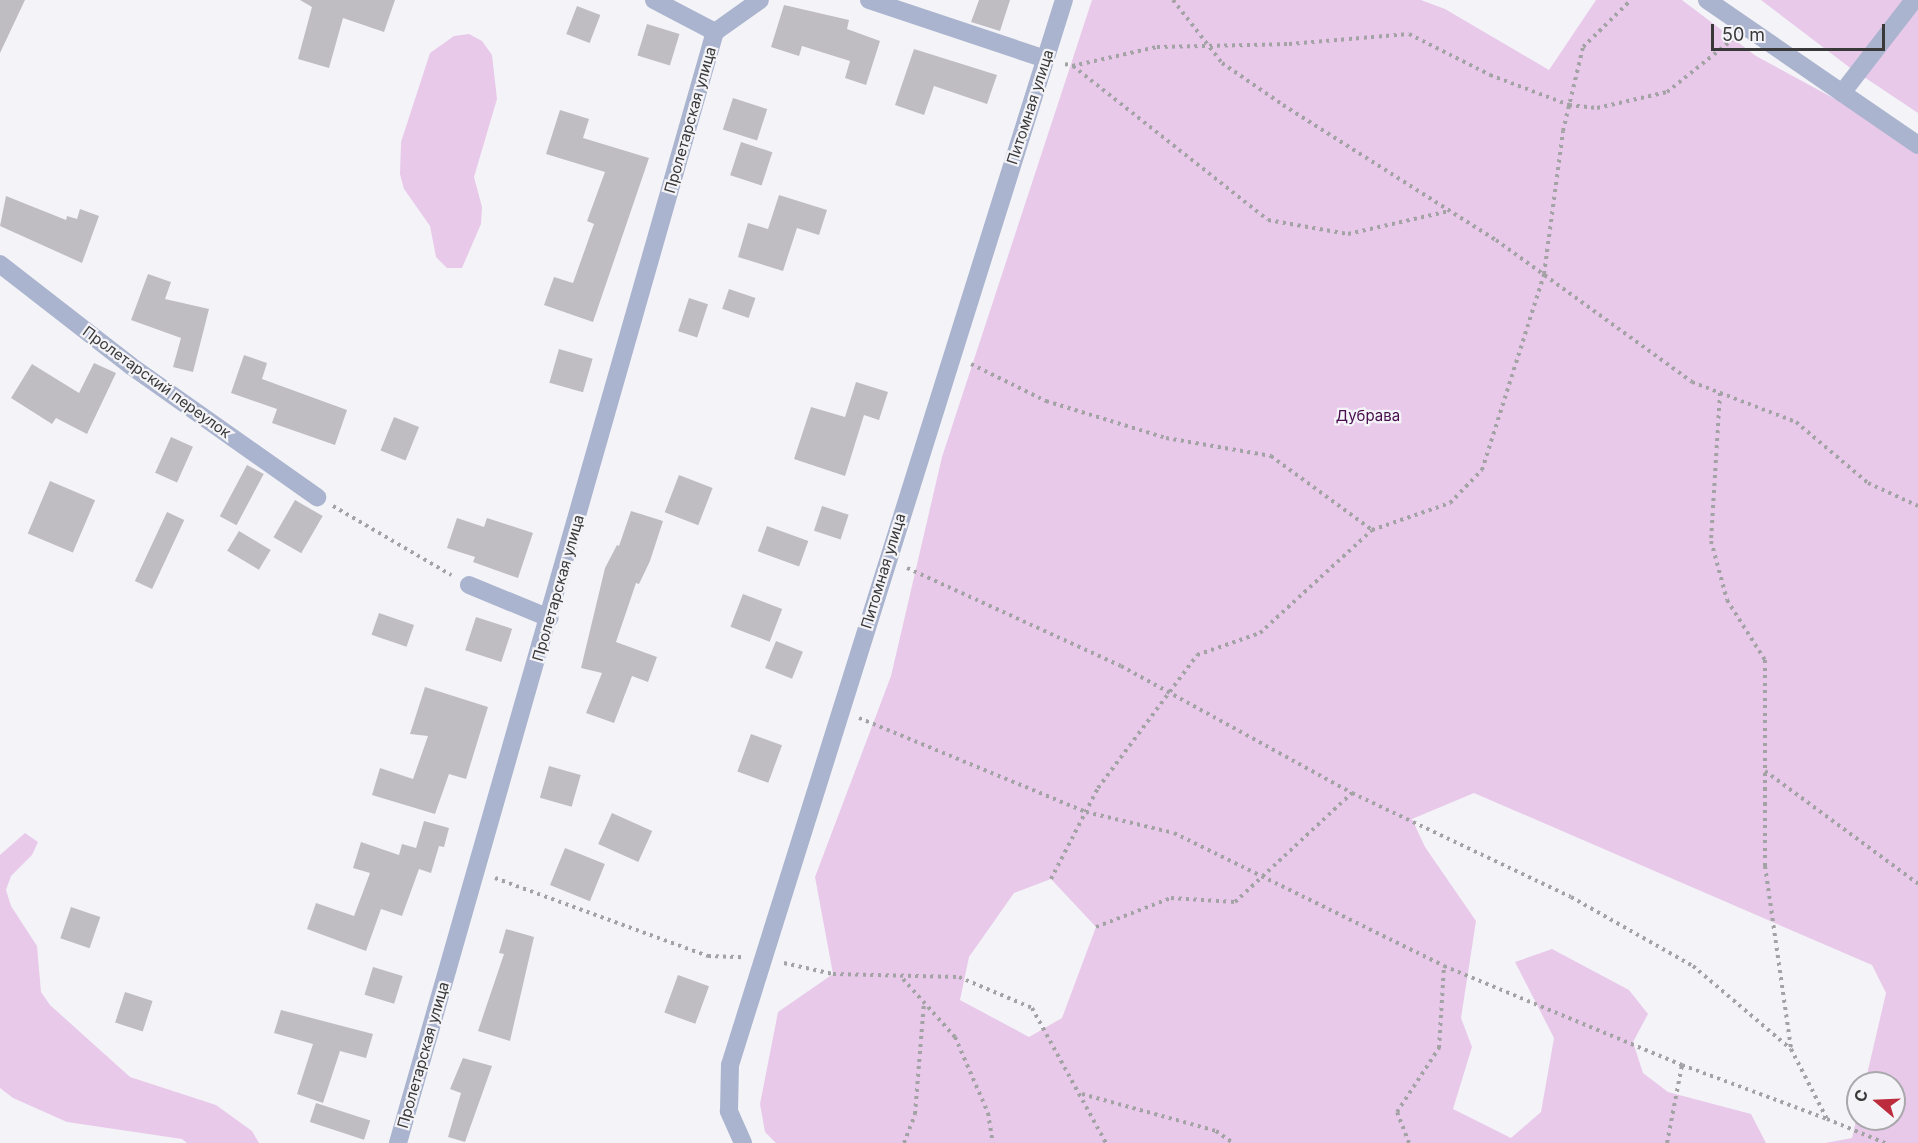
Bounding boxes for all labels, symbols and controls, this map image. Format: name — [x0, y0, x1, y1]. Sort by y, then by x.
scale bar — [1714, 12, 1888, 50]
text: 50 m — [1722, 24, 1765, 45]
street label: Пролетарская улица — [660, 45, 720, 195]
street label: Питомная улица — [1003, 47, 1057, 167]
street label: Пролетарский переулок — [79, 322, 235, 442]
park label: Дубрава — [1336, 407, 1400, 425]
street label: Питомная улица — [857, 511, 909, 631]
street label: Пролетарская улица — [528, 513, 588, 663]
street label: Пролетарская улица — [393, 980, 453, 1130]
north arrow — [1846, 1071, 1906, 1131]
text: С — [1849, 1087, 1872, 1105]

